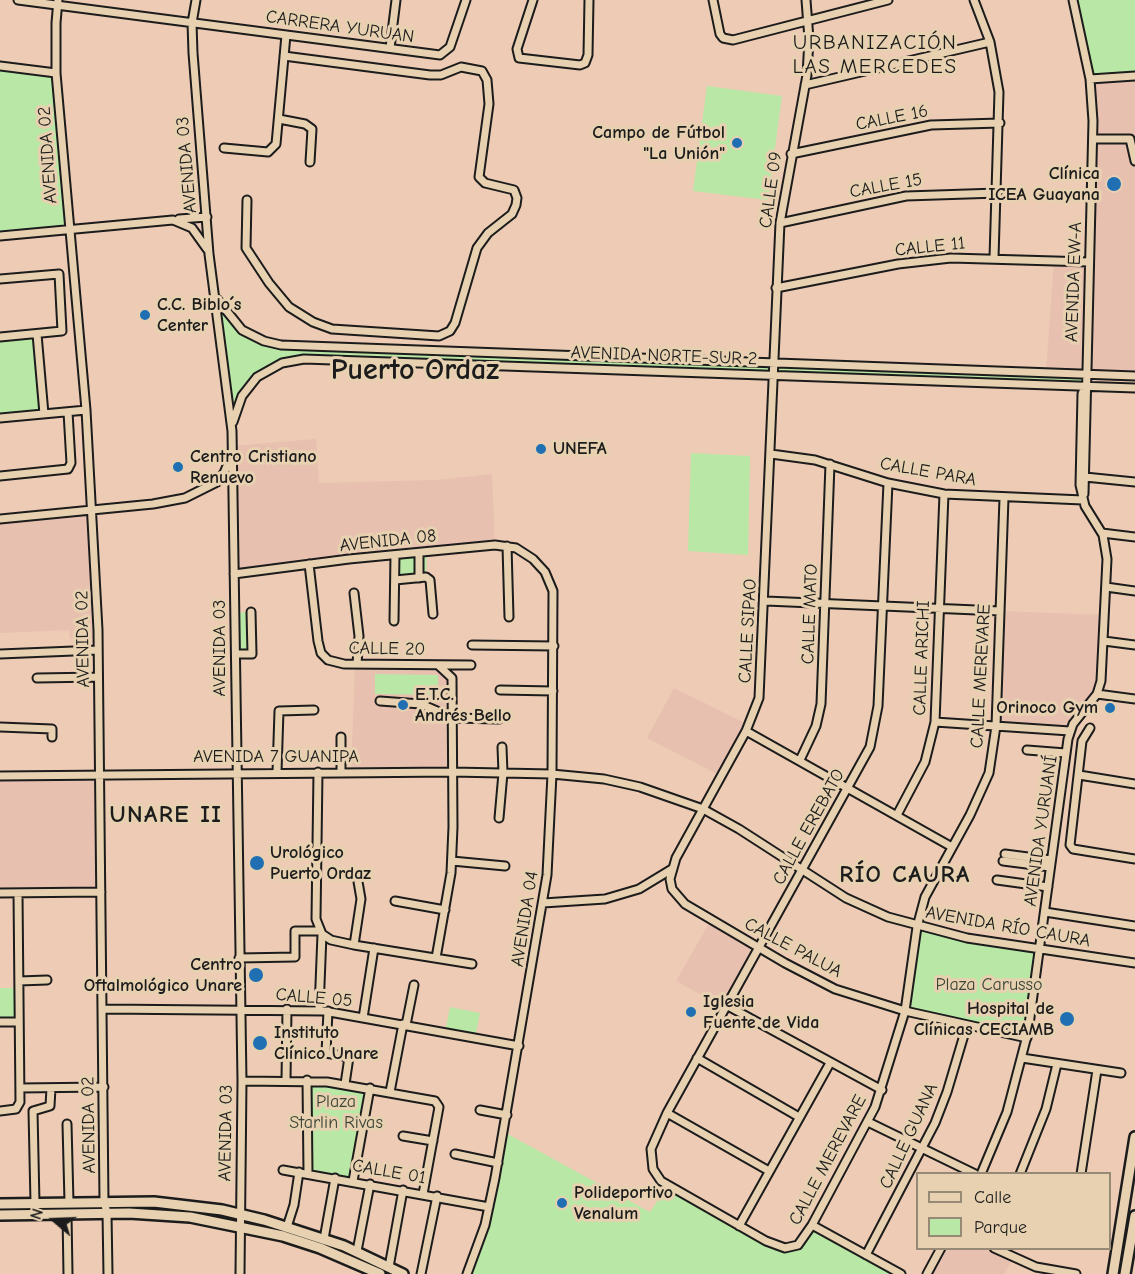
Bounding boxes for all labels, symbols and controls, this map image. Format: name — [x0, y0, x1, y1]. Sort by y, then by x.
street label: CARRERA YURUAN — [265, 6, 415, 48]
district label: URBANIZACIÓN LAS MERCEDES — [792, 30, 958, 80]
street label: CALLE 16 — [854, 100, 930, 136]
street label: AVENIDA 02 — [34, 106, 62, 204]
street label: AVENIDA 03 — [172, 116, 202, 214]
place label: Campo de Fútbol "La Unión" — [592, 122, 725, 164]
marker: Campo de Fútbol "La Unión" — [730, 136, 744, 150]
street label: CALLE 09 — [755, 150, 787, 230]
place label: Clínica ICEA Guayana — [988, 163, 1100, 206]
street label: CALLE 15 — [848, 169, 924, 203]
marker: Clínica ICEA Guayana — [1105, 175, 1123, 193]
street label: AVENIDA EW-A — [1061, 222, 1087, 342]
street label: CALLE 11 — [894, 233, 966, 261]
place label: C.C. Biblo´s Center — [157, 294, 241, 336]
marker: C.C. Biblo´s Center — [138, 308, 152, 322]
street label: AVENIDA NORTE-SUR 2 — [570, 342, 758, 370]
district label: Puerto Ordaz — [331, 353, 499, 389]
place label: UNEFA — [553, 438, 607, 460]
marker: UNEFA — [534, 442, 548, 456]
place label: Centro Cristiano Renuevo — [190, 446, 317, 488]
street label: CALLE PARA — [878, 453, 978, 491]
marker: Centro Cristiano Renuevo — [171, 460, 185, 474]
street label: AVENIDA 08 — [339, 525, 437, 557]
street label: CALLE MATO — [797, 563, 823, 665]
street label: CALLE SIPAO — [734, 578, 762, 684]
street label: AVENIDA 02 — [71, 590, 95, 688]
street label: AVENIDA 03 — [209, 600, 231, 696]
street label: CALLE ARICHI — [909, 600, 935, 716]
street label: CALLE MEREVARE — [966, 603, 996, 749]
street label: CALLE 20 — [348, 638, 426, 660]
place label: E.T.C. Andrés Bello — [415, 684, 511, 726]
place label: Orinoco Gym — [996, 697, 1098, 719]
marker: E.T.C. Andrés Bello — [396, 698, 410, 712]
marker: Orinoco Gym — [1103, 701, 1117, 715]
street label: AVENIDA 7 GUANIPA — [193, 746, 359, 768]
street label: AVENIDA YURUANÍ — [1020, 754, 1062, 908]
street label: CALLE EREBATO — [768, 765, 850, 889]
district label: UNARE II — [109, 801, 223, 829]
place label: Urológico Puerto Ordaz — [270, 842, 371, 884]
marker: Urológico Puerto Ordaz — [248, 854, 266, 872]
district label: RÍO CAURA — [839, 861, 971, 889]
street label: AVENIDA 04 — [507, 870, 543, 968]
street label: AVENIDA RÍO CAURA — [924, 902, 1092, 952]
street label: CALLE PALUA — [741, 913, 845, 983]
place label: Centro Oftalmológico Unare — [84, 954, 242, 996]
marker: Centro Oftalmológico Unare — [247, 966, 265, 984]
park label: Plaza Carusso — [935, 974, 1043, 996]
street label: CALLE 05 — [275, 984, 353, 1012]
place label: Iglesia Fuente de Vida — [703, 991, 819, 1034]
place label: Hospital de Clínicas CECIAMB — [914, 998, 1054, 1040]
marker: Iglesia Fuente de Vida — [684, 1005, 698, 1019]
marker: Hospital de Clínicas CECIAMB — [1058, 1010, 1076, 1028]
place label: Instituto Clínico Unare — [274, 1022, 378, 1064]
marker: Instituto Clínico Unare — [251, 1034, 269, 1052]
street label: AVENIDA 02 — [77, 1076, 101, 1174]
street label: CALLE GUANA — [875, 1080, 943, 1192]
street label: AVENIDA 03 — [214, 1084, 238, 1182]
park label: Plaza Starlin Rivas — [289, 1091, 383, 1134]
street label: CALLE MEREVARE — [785, 1091, 871, 1229]
street label: CALLE 01 — [350, 1155, 428, 1189]
legend — [916, 1172, 1111, 1250]
place label: Polideportivo Venalum — [574, 1182, 673, 1224]
text: Calle — [974, 1187, 1011, 1208]
north arrow — [24, 1190, 84, 1250]
marker: Polideportivo Venalum — [555, 1196, 569, 1210]
text: N — [27, 1206, 47, 1222]
text: Parque — [974, 1217, 1027, 1238]

